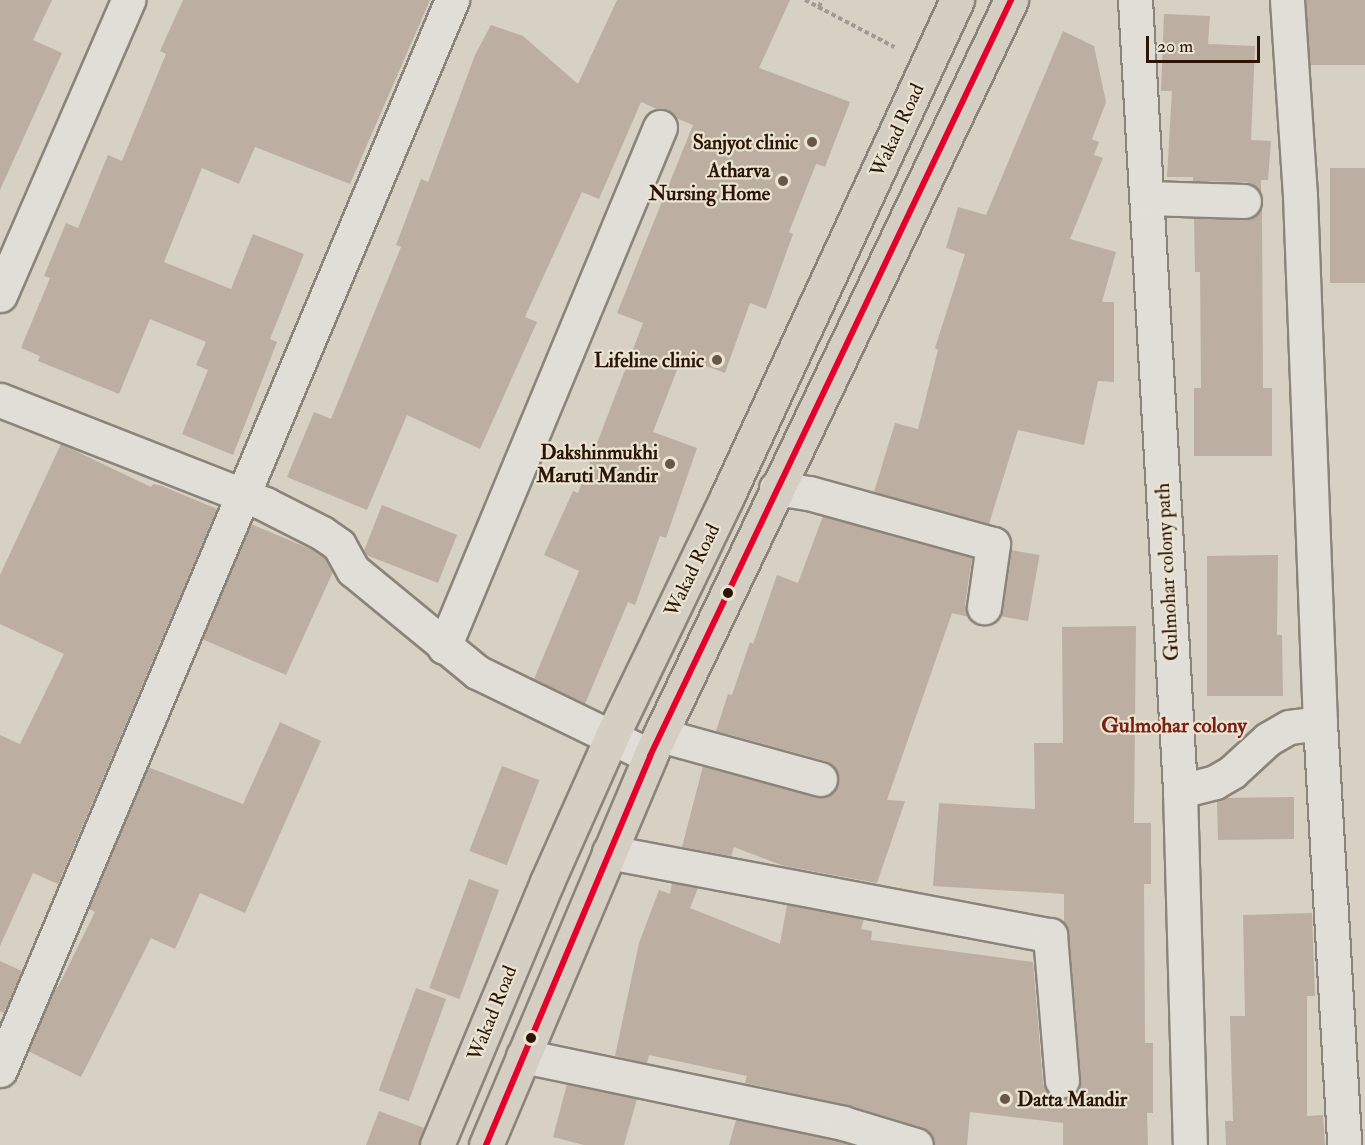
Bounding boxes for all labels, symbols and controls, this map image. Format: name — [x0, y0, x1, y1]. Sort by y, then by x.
scale bar — [1149, 24, 1263, 62]
text: 20 m — [1157, 35, 1193, 58]
street label: Wakad Road — [865, 79, 929, 181]
place label: Sanjyot clinic — [693, 130, 798, 154]
marker: Sanjyot clinic — [803, 133, 821, 151]
place label: Atharva Nursing Home — [649, 158, 770, 205]
marker: Atharva Nursing Home — [774, 172, 792, 190]
place label: Lifeline clinic — [594, 348, 704, 372]
marker: Lifeline clinic — [708, 351, 726, 369]
place label: Dakshinmukhi Maruti Mandir — [536, 440, 658, 487]
marker: Dakshinmukhi Maruti Mandir — [663, 457, 677, 471]
street label: Gulmohar colony path — [1150, 482, 1184, 662]
street label: Wakad Road — [659, 520, 725, 620]
unlabelled marker — [722, 587, 734, 599]
district label: Gulmohar colony — [1101, 713, 1247, 739]
street label: Wakad Road — [462, 962, 522, 1064]
unlabelled marker — [525, 1032, 537, 1044]
place label: Datta Mandir — [1017, 1087, 1127, 1111]
marker: Datta Mandir — [998, 1092, 1012, 1106]

